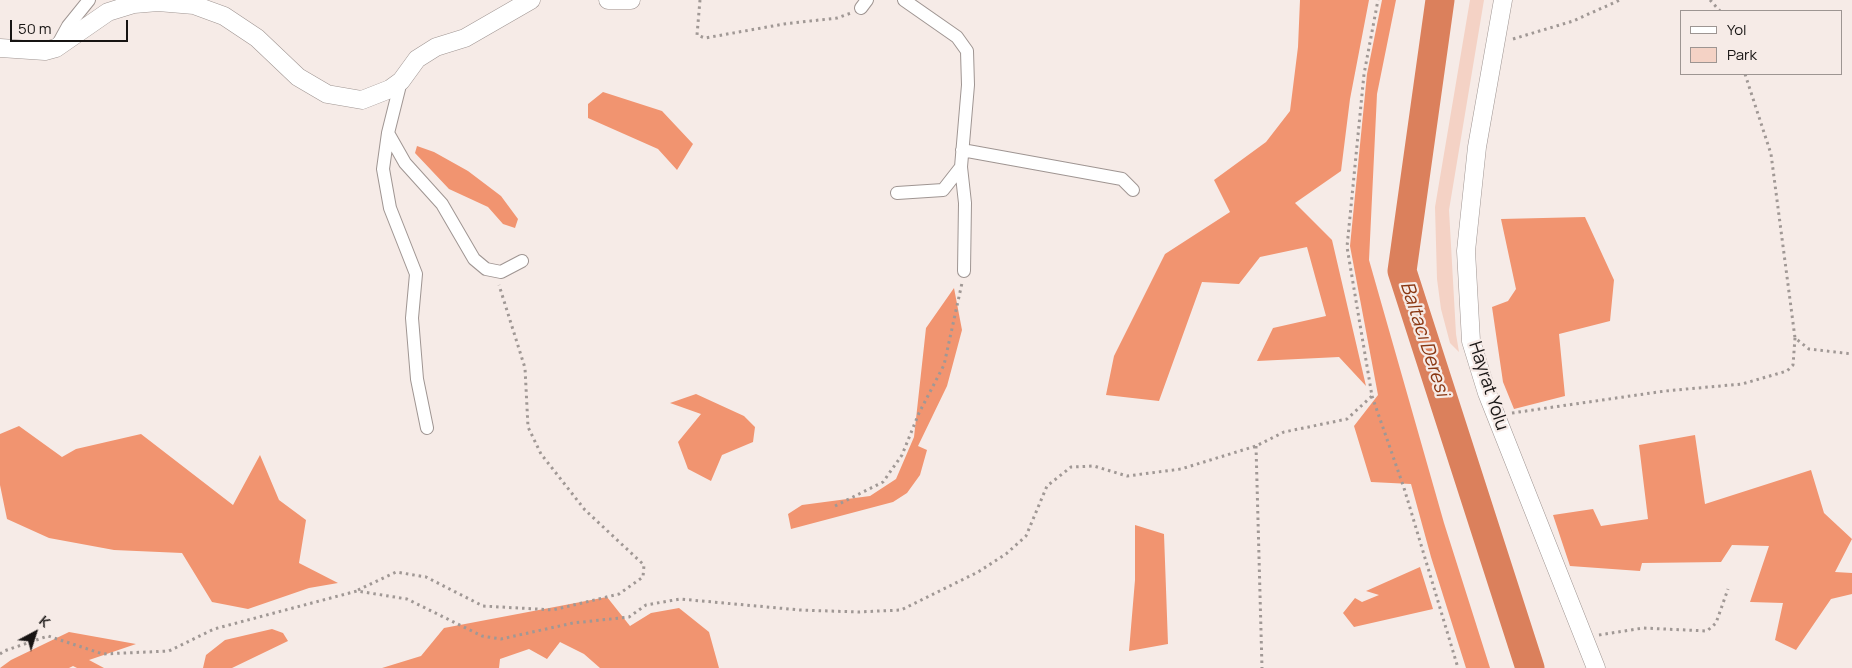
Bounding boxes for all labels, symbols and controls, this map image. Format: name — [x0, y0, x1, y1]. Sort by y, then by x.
scale bar — [12, 10, 130, 42]
legend — [1680, 10, 1842, 75]
text: 50 m — [18, 18, 52, 39]
text: Yol — [1727, 19, 1747, 40]
text: Park — [1727, 44, 1757, 65]
water label: Baltacı Deresi — [1395, 279, 1453, 399]
street label: Hayrat Yolu — [1463, 339, 1513, 433]
north arrow — [10, 608, 60, 658]
text: K — [35, 611, 55, 631]

